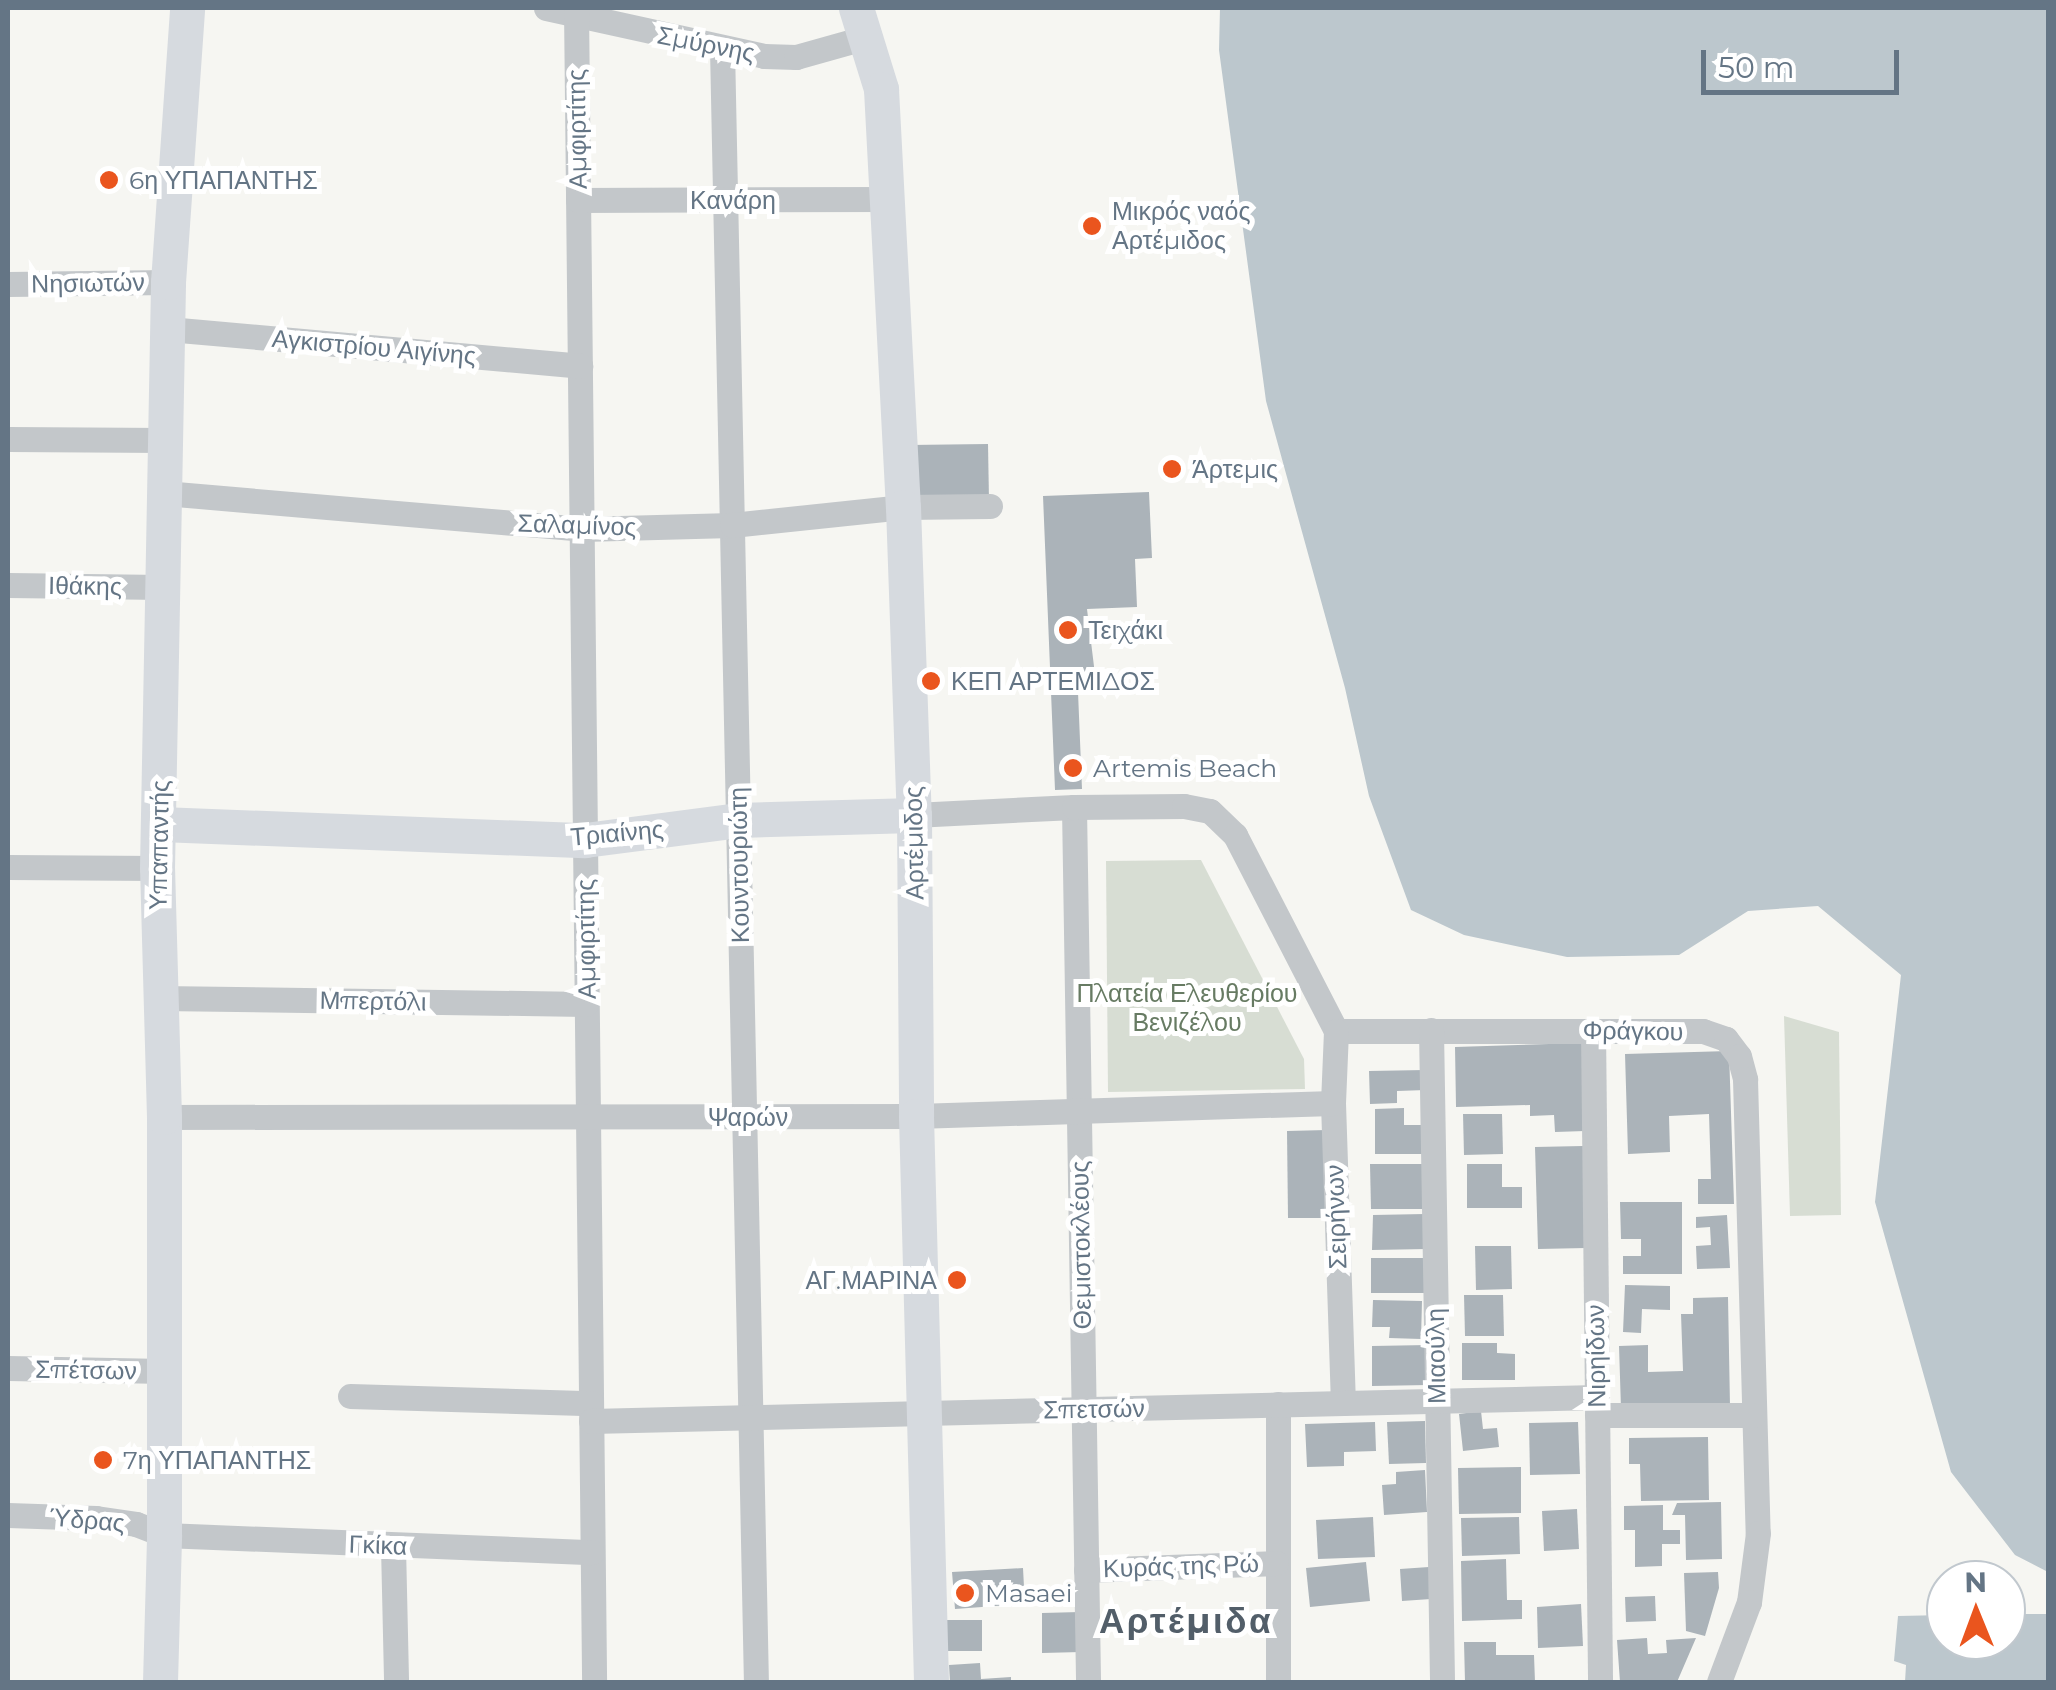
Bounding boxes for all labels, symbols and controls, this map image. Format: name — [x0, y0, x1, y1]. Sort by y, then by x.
street label: Σμύρνης — [655, 20, 757, 68]
scale bar — [1706, 30, 1904, 92]
text: 50 m — [1718, 49, 1795, 86]
street label: Αμφιρτίτης — [561, 68, 593, 190]
place label: 6η ΥΠΑΠΑΝΤΗΣ — [129, 165, 318, 195]
marker: 6η ΥΠΑΠΑΝΤΗΣ — [98, 169, 120, 191]
street label: Κανάρη — [690, 185, 776, 215]
place label: Μικρός ναός Αρτέμιδος — [1112, 197, 1251, 256]
marker: Μικρός ναός Αρτέμιδος — [1081, 215, 1103, 237]
street label: Νησιωτών — [31, 267, 145, 299]
street label: Αγκιστρίου Αιγίνης — [271, 323, 477, 371]
place label: Άρτεμις — [1192, 454, 1278, 484]
marker: Άρτεμις — [1161, 458, 1183, 480]
street label: Σαλαμίνος — [517, 508, 637, 542]
street label: Ιθάκης — [48, 570, 122, 602]
place label: Τειχάκι — [1088, 615, 1163, 645]
marker: Τειχάκι — [1057, 619, 1079, 641]
place label: ΚΕΠ ΑΡΤΕΜΙΔΟΣ — [951, 666, 1155, 696]
marker: ΚΕΠ ΑΡΤΕΜΙΔΟΣ — [920, 670, 942, 692]
place label: Artemis Beach — [1093, 753, 1277, 783]
marker: Artemis Beach — [1062, 757, 1084, 779]
street label: Υπαπαντής — [143, 780, 175, 910]
street label: Αρτέμιδος — [898, 786, 930, 900]
street label: Κουντουριώτη — [723, 787, 755, 943]
street label: Τριαίνης — [569, 814, 665, 852]
street label: Αμφιρτίτης — [570, 878, 602, 1000]
park label: Πλατεία Ελευθερίου Βενιζέλου — [1076, 979, 1298, 1038]
street label: Μπερτόλι — [319, 985, 427, 1017]
street label: Φράγκου — [1582, 1015, 1684, 1047]
street label: Ψαρών — [708, 1102, 788, 1132]
street label: Θεμιστοκλέους — [1065, 1160, 1097, 1330]
street label: Σειρήνων — [1319, 1164, 1353, 1270]
place label: ΑΓ.ΜΑΡΙΝΑ — [805, 1265, 937, 1295]
marker: ΑΓ.ΜΑΡΙΝΑ — [946, 1269, 968, 1291]
street label: Νιρηίδων — [1580, 1304, 1612, 1408]
street label: Μιαούλη — [1420, 1308, 1452, 1404]
street label: Σπέτσων — [35, 1354, 137, 1386]
street label: Σπετσών — [1043, 1393, 1145, 1425]
place label: 7η ΥΠΑΠΑΝΤΗΣ — [123, 1445, 311, 1475]
marker: 7η ΥΠΑΠΑΝΤΗΣ — [92, 1449, 114, 1471]
street label: Ύδρας — [48, 1502, 126, 1538]
street label: Γκίκα — [348, 1529, 408, 1561]
street label: Κυράς της Ρώ — [1102, 1548, 1260, 1584]
north arrow — [1926, 1560, 2026, 1660]
text: N — [1964, 1565, 1987, 1599]
place label: Masaei — [985, 1578, 1072, 1608]
marker: Masaei — [954, 1582, 976, 1604]
district label: Αρτέμιδα — [1099, 1600, 1273, 1642]

